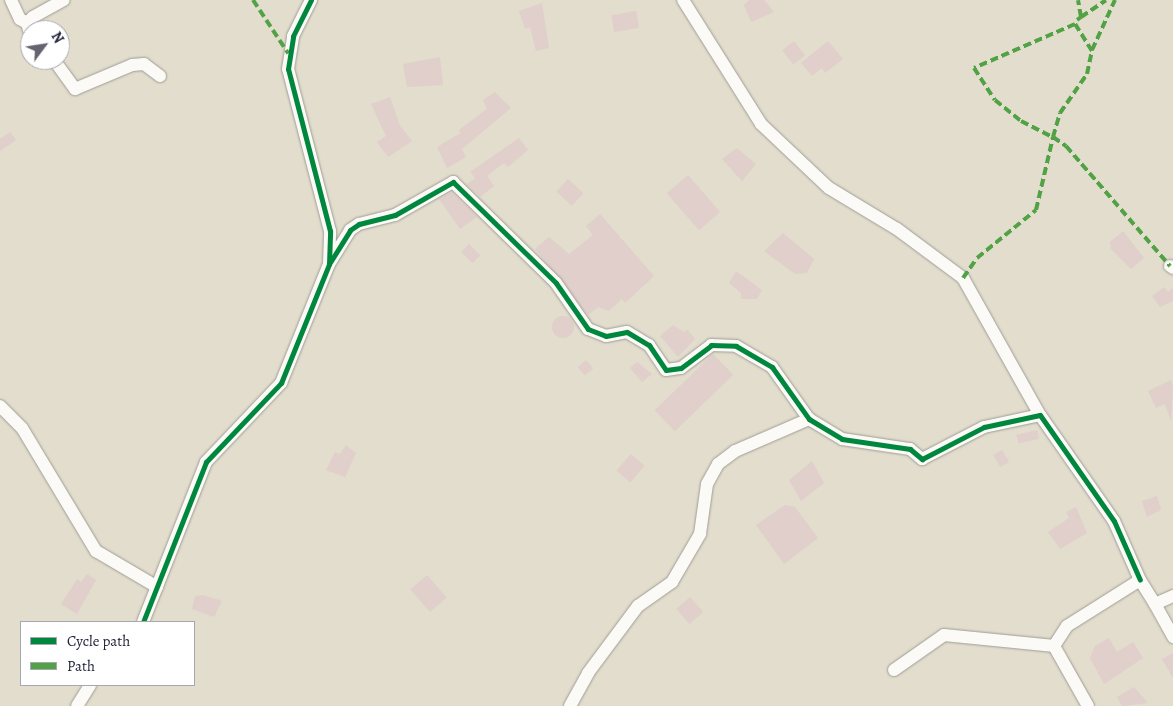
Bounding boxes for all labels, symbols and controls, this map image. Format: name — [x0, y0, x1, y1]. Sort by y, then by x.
north arrow — [20, 20, 70, 70]
text: N — [47, 28, 68, 47]
legend — [20, 621, 195, 686]
text: Cycle path — [67, 631, 130, 651]
text: Path — [67, 656, 95, 676]

